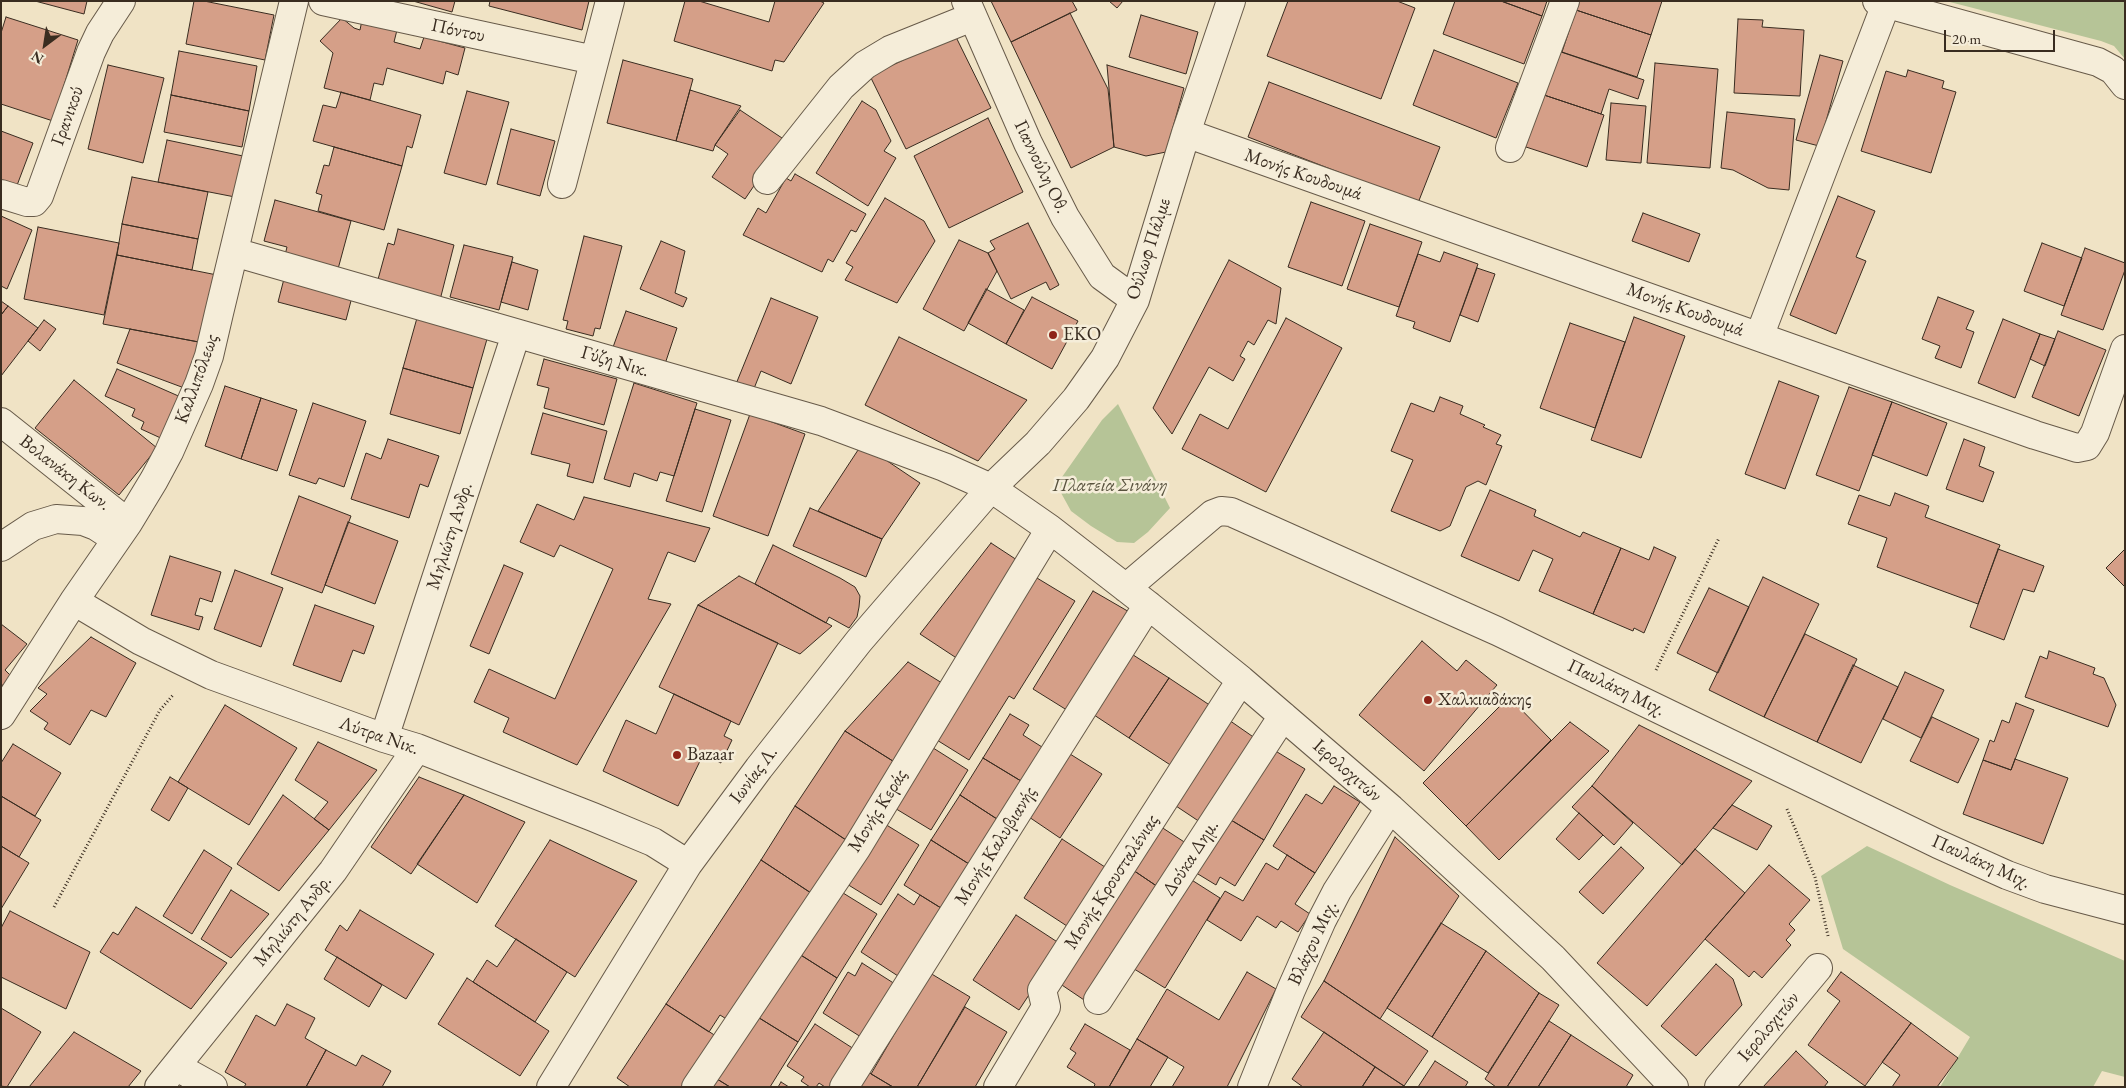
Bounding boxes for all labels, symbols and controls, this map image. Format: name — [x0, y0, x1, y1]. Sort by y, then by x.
street label: Πόντου — [429, 14, 487, 48]
north arrow — [20, 20, 70, 70]
scale bar — [1946, 20, 2057, 52]
text: 20 m — [1952, 29, 1981, 48]
text: N — [28, 47, 47, 68]
street label: Γρανικού — [47, 83, 89, 149]
street label: Γιαννούλη Οθ. — [1009, 117, 1073, 217]
street label: Μονής Κουδουμά — [1241, 144, 1365, 206]
street label: Ούλωφ Πάλμε — [1122, 195, 1176, 303]
street label: Μονής Κουδουμά — [1623, 278, 1747, 342]
place label: EKO — [1063, 324, 1101, 346]
marker: EKO — [1047, 329, 1059, 341]
street label: Καλλιπόλεως — [170, 331, 224, 427]
street label: Γύζη Νικ. — [578, 341, 652, 383]
street label: Βολανάκη Κων. — [15, 430, 115, 516]
park label: Πλατεία Σινάνη — [1052, 475, 1168, 497]
street label: Μηλιώτη Ανδρ. — [422, 479, 478, 593]
street label: Παυλάκη Μιχ. — [1563, 655, 1669, 721]
place label: Χαλκιαδάκης — [1438, 689, 1532, 711]
marker: Χαλκιαδάκης — [1422, 694, 1434, 706]
street label: Λύτρα Νικ. — [336, 712, 422, 760]
street label: Ιερολοχιτών — [1308, 735, 1386, 807]
street label: Ιωνίας Λ. — [725, 742, 783, 808]
place label: Bazaar — [687, 744, 734, 766]
marker: Bazaar — [671, 749, 683, 761]
street label: Μονής Κεράς — [843, 765, 913, 857]
street label: Μονής Καλυβιανής — [950, 782, 1042, 910]
street label: Μονής Κρουσταλένιας — [1060, 810, 1164, 954]
street label: Δούκα Δημ. — [1158, 816, 1224, 900]
street label: Παυλάκη Μιχ. — [1928, 830, 2034, 894]
street label: Μηλιώτη Ανδρ. — [249, 870, 337, 972]
street label: Βλάχου Μιχ. — [1283, 897, 1343, 989]
street label: Ιερολοχιτών — [1733, 987, 1805, 1067]

